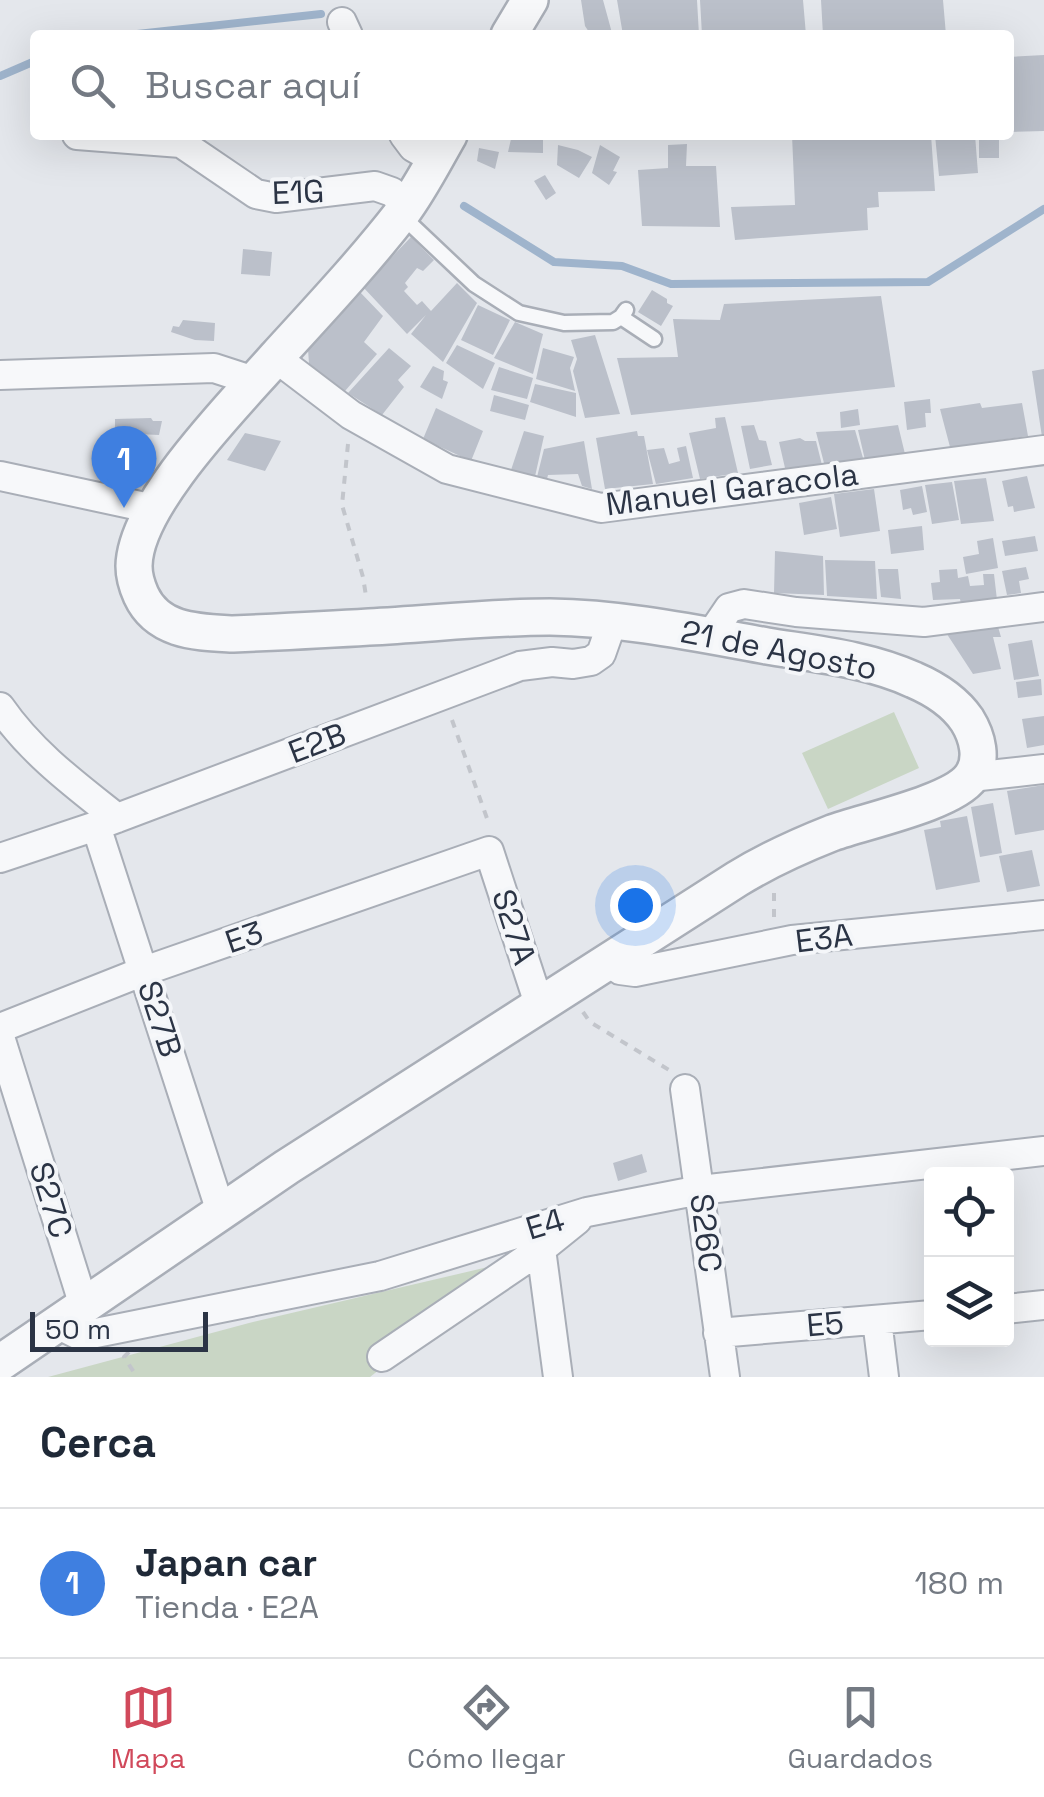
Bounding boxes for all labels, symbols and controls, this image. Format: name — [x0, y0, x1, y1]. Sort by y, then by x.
search box — [30, 30, 1014, 140]
icon: search — [65, 58, 120, 113]
text: Buscar aquí — [145, 61, 360, 109]
street label: E1G — [271, 171, 325, 213]
pin: 1 — [92, 426, 156, 508]
street label: Manuel Garacola — [603, 454, 861, 524]
street label: 21 de Agosto — [677, 611, 881, 689]
street label: E2B — [283, 714, 351, 772]
your location — [610, 880, 661, 931]
street label: S27A — [483, 884, 545, 970]
street label: E3 — [220, 912, 268, 962]
street label: E3A — [793, 915, 855, 961]
street label: S27B — [129, 976, 191, 1062]
street label: S27C — [21, 1157, 81, 1243]
map controls — [924, 1167, 1014, 1347]
button: locate — [924, 1167, 1014, 1257]
street label: S26C — [681, 1191, 731, 1275]
street label: E4 — [521, 1199, 569, 1249]
button: layers — [924, 1257, 1014, 1347]
street label: E5 — [805, 1302, 845, 1346]
scale bar — [30, 1307, 208, 1352]
text: 50 m — [45, 1311, 111, 1347]
text: Cerca — [40, 1416, 156, 1469]
text: Japan car — [135, 1539, 317, 1587]
text: 1 — [65, 1563, 80, 1603]
text: 180 m — [914, 1563, 1004, 1603]
text: Tienda · E2A — [135, 1587, 319, 1627]
tab: Mapa — [111, 1680, 185, 1776]
tab: Cómo llegar — [407, 1680, 566, 1776]
tab: Guardados — [788, 1680, 933, 1776]

